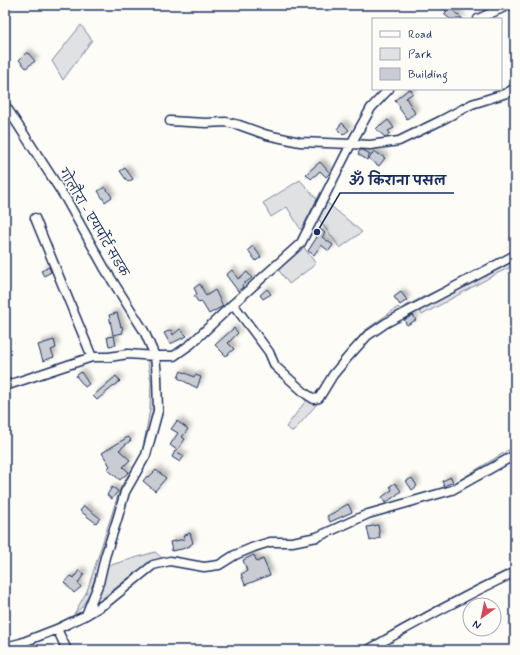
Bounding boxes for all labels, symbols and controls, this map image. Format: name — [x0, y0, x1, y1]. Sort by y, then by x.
legend — [372, 18, 502, 90]
text: Road — [408, 27, 432, 43]
text: Park — [408, 47, 432, 63]
text: Building — [408, 67, 448, 84]
street label: गोलौरा - एयर्पोर्ट सडक — [54, 164, 135, 281]
callout: ॐ किराना पसल — [340, 168, 454, 193]
text: ॐ किराना पसल — [348, 170, 448, 190]
north arrow — [462, 597, 502, 637]
text: N — [470, 617, 484, 632]

